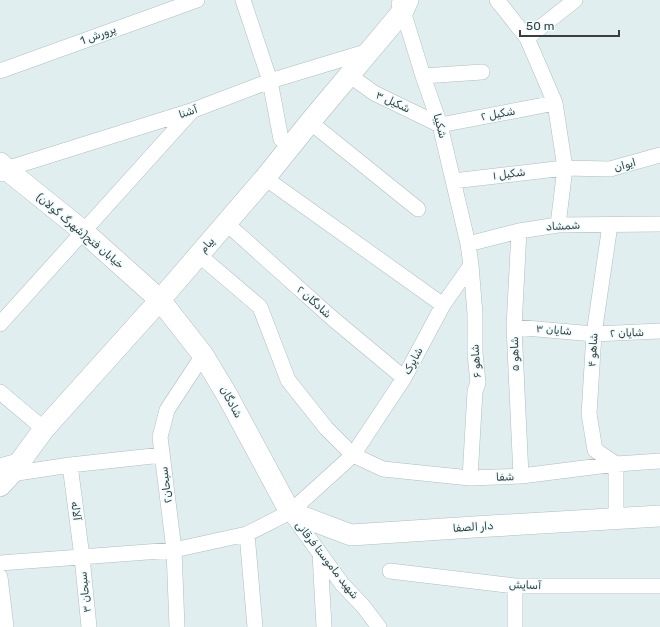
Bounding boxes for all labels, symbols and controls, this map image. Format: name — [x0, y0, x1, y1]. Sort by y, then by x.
scale bar — [520, 12, 619, 38]
text: 50 m — [526, 19, 554, 33]
street label: پرورش 1 — [78, 23, 118, 48]
street label: شکیل ۳ — [374, 88, 412, 116]
street label: آشنا — [177, 102, 200, 121]
street label: شکیل ۲ — [480, 105, 516, 123]
street label: شکیبا — [430, 112, 450, 140]
street label: ایوان — [612, 156, 638, 175]
street label: شکیل ۱ — [492, 166, 526, 182]
street label: خیابان فتح(شهرگ گولان) — [32, 190, 127, 273]
street label: شمشاد — [545, 219, 581, 233]
street label: پیام — [197, 235, 218, 256]
street label: شادگان ۲ — [294, 283, 334, 321]
street label: شایان ۳ — [536, 322, 572, 338]
street label: شایان ۲ — [610, 326, 644, 340]
street label: شاهو ۴ — [585, 332, 602, 368]
street label: شاهو ۵ — [508, 336, 523, 372]
street label: شاهو ۶ — [468, 344, 485, 378]
street label: شاپرک — [400, 345, 426, 377]
street label: شادگان — [217, 384, 245, 420]
street label: سبحان۲ — [157, 466, 175, 504]
street label: شفا — [496, 470, 514, 484]
street label: آلاله — [68, 501, 84, 522]
street label: شهید ماموستا فرقانی — [292, 518, 361, 602]
street label: دار الصفا — [452, 519, 494, 535]
street label: سبحان ۳ — [76, 571, 94, 613]
street label: آسایش — [509, 578, 542, 592]

